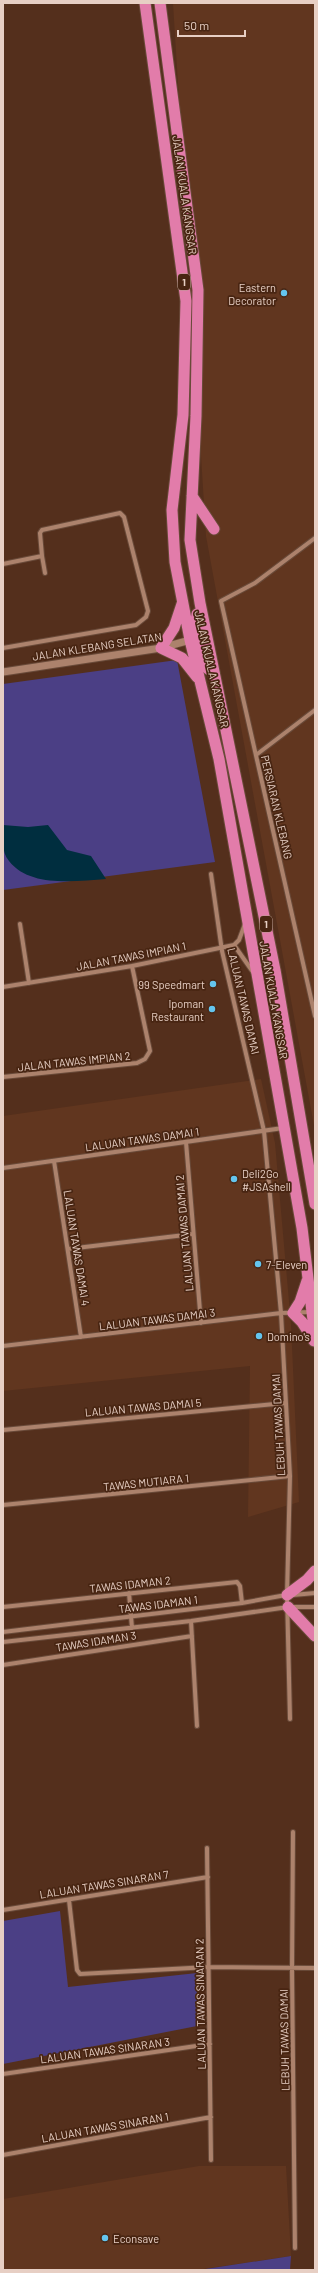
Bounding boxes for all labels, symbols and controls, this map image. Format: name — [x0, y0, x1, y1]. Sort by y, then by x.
scale bar — [178, 12, 245, 38]
text: 50 m — [184, 18, 209, 32]
street label: JALAN KUALA KANGSAR — [170, 135, 200, 255]
road number: 1 — [178, 274, 190, 290]
place label: Eastern Decorator — [228, 281, 276, 307]
marker: Eastern Decorator — [279, 288, 289, 298]
street label: JALAN KUALA KANGSAR — [192, 609, 232, 729]
street label: JALAN KLEBANG SELATAN — [31, 629, 163, 663]
street label: PERSIARAN KLEBANG — [259, 754, 295, 860]
road number: 1 — [260, 916, 272, 932]
street label: JALAN TAWAS IMPIAN 1 — [75, 939, 187, 973]
street label: JALAN KUALA KANGSAR — [257, 940, 291, 1060]
street label: LALUAN TAWAS DAMAI — [225, 946, 263, 1056]
place label: 99 Speedmart — [138, 978, 205, 991]
marker: 99 Speedmart — [208, 979, 218, 989]
place label: Ipoman Restaurant — [151, 997, 204, 1023]
marker: Ipoman Restaurant — [207, 1004, 217, 1014]
street label: JALAN TAWAS IMPIAN 2 — [17, 1049, 131, 1073]
street label: LALUAN TAWAS DAMAI 1 — [84, 1125, 200, 1153]
place label: Deli2Go #JSAshell — [242, 1167, 291, 1193]
street label: LALUAN TAWAS DAMAI 2 — [172, 1174, 196, 1292]
marker: Deli2Go #JSAshell — [229, 1174, 239, 1184]
street label: LALUAN TAWAS DAMAI 4 — [61, 1189, 93, 1307]
place label: 7-Eleven — [266, 1258, 307, 1271]
marker: 7-Eleven — [253, 1259, 263, 1269]
street label: LALUAN TAWAS DAMAI 3 — [98, 1305, 216, 1333]
place label: Domino's — [267, 1330, 310, 1343]
marker: Domino's — [254, 1331, 264, 1341]
street label: LEBUH TAWAS DAMAI — [269, 1374, 287, 1476]
street label: LALUAN TAWAS DAMAI 5 — [84, 1395, 202, 1419]
street label: TAWAS MUTIARA 1 — [103, 1471, 189, 1493]
street label: TAWAS IDAMAN 2 — [89, 1573, 171, 1595]
street label: TAWAS IDAMAN 1 — [118, 1593, 198, 1615]
street label: TAWAS IDAMAN 3 — [55, 1628, 137, 1654]
street label: LALUAN TAWAS SINARAN 7 — [39, 1867, 169, 1901]
street label: LALUAN TAWAS SINARAN 2 — [192, 1938, 208, 2070]
street label: LEBUH TAWAS DAMAI — [277, 1989, 291, 2091]
street label: LALUAN TAWAS SINARAN 3 — [39, 2034, 171, 2066]
street label: LALUAN TAWAS SINARAN 1 — [40, 2109, 170, 2145]
place label: Econsave — [113, 2232, 159, 2245]
marker: Econsave — [100, 2233, 110, 2243]

